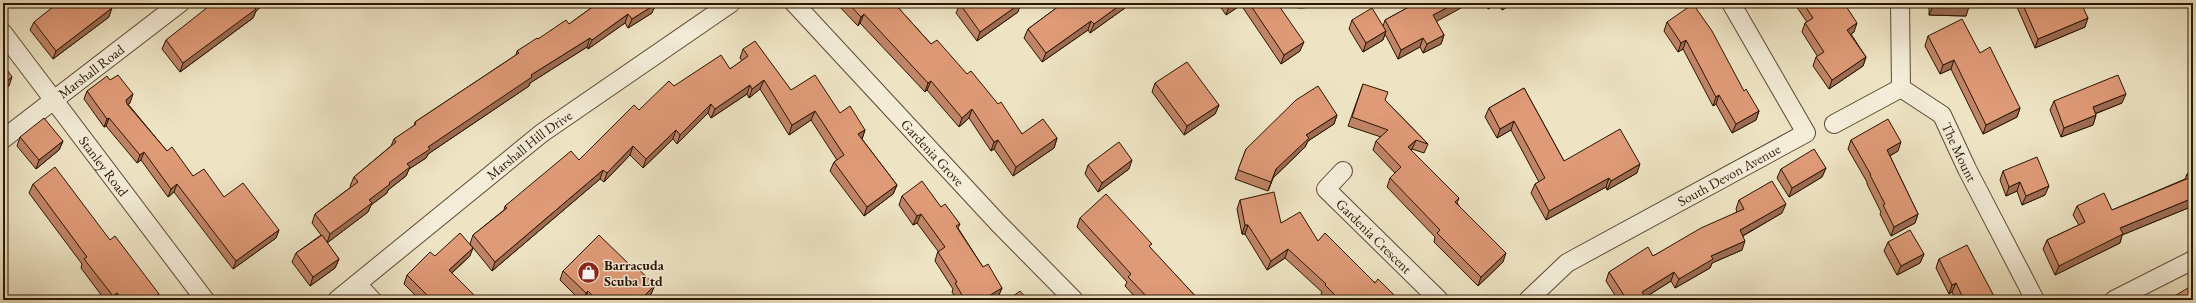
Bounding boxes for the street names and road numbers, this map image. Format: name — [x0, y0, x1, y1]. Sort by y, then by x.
street label: Marshall Road — [54, 40, 128, 103]
street label: Marshall Hill Drive — [483, 106, 576, 184]
street label: Gardenia Grove — [897, 115, 969, 190]
street label: The Mount — [1938, 120, 1981, 185]
street label: Stanley Road — [75, 132, 133, 201]
street label: South Devon Avenue — [1674, 139, 1784, 210]
street label: Gardenia Crescent — [1332, 195, 1416, 278]

